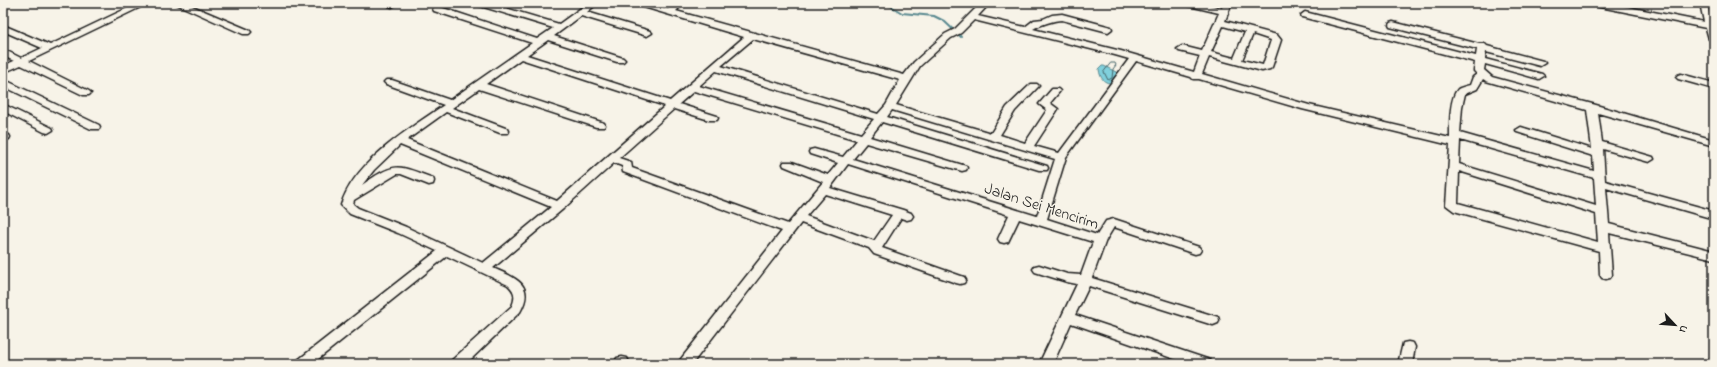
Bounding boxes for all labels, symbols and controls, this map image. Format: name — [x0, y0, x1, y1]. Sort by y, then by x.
street label: Jalan Sei Mencirim — [981, 177, 1102, 237]
north arrow — [1655, 305, 1695, 345]
text: U — [1674, 322, 1692, 336]

